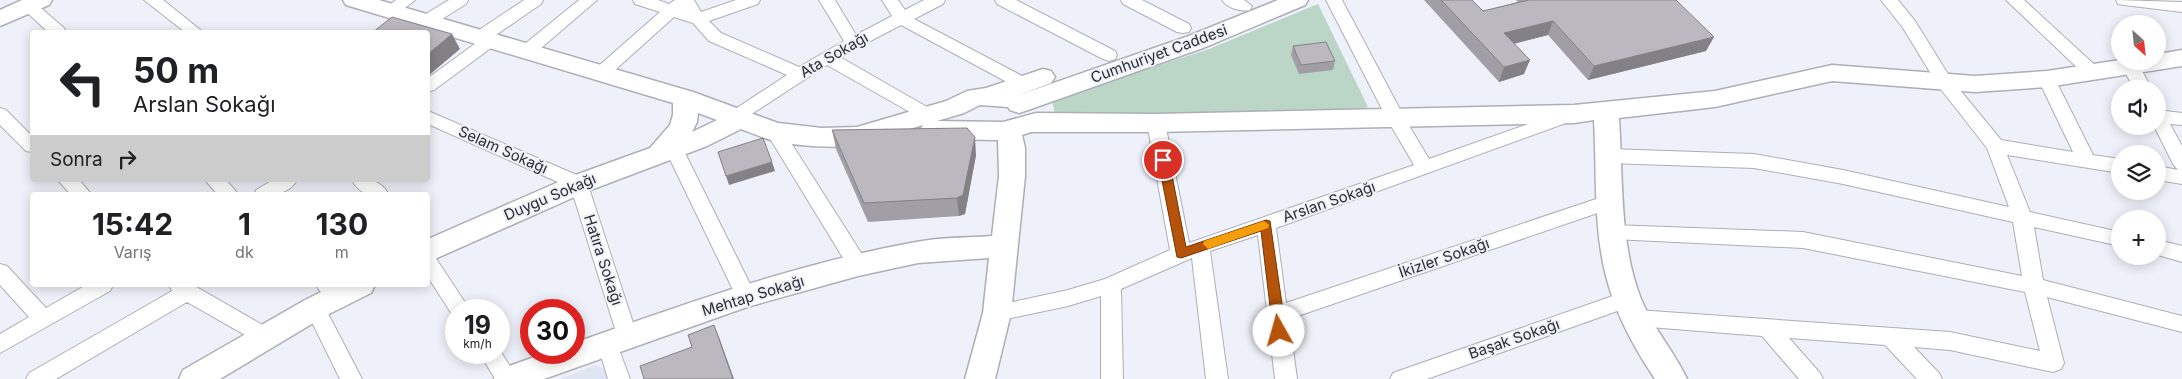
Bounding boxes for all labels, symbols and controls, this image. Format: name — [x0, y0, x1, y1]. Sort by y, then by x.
north arrow — [2111, 15, 2166, 70]
map controls — [2111, 15, 2166, 265]
street label: Cumhuriyet Caddesi — [1088, 20, 1230, 87]
street label: Ata Sokağı — [796, 27, 871, 82]
text: 50 m — [133, 49, 219, 91]
icon: left — [50, 50, 115, 115]
button: sound — [2111, 80, 2166, 135]
text: Arslan Sokağı — [133, 91, 276, 117]
street label: Selam Sokağı — [456, 121, 551, 178]
pin — [1142, 139, 1184, 181]
icon: right — [113, 145, 141, 173]
button: layers — [2111, 145, 2166, 200]
icon: arrive — [1149, 146, 1177, 174]
text: Sonra — [50, 148, 103, 171]
street label: Duygu Sokağı — [501, 169, 599, 224]
street label: Arslan Sokağı — [1280, 177, 1378, 226]
text: 15:42 — [92, 206, 173, 242]
text: 1 — [238, 206, 251, 242]
text: 130 — [316, 206, 368, 242]
button: + — [2111, 210, 2166, 265]
street label: Hatıra Sokağı — [580, 212, 627, 308]
street label: İkizler Sokağı — [1396, 233, 1492, 282]
text: Varış — [114, 242, 151, 262]
text: dk — [235, 242, 254, 262]
text: m — [335, 242, 349, 262]
street label: Mehtap Sokağı — [699, 271, 806, 320]
speed limit sign: 30 — [520, 299, 585, 364]
position arrow — [1252, 304, 1304, 356]
text: 19 — [464, 310, 491, 340]
street label: Başak Sokağı — [1466, 314, 1562, 363]
text: km/h — [463, 336, 492, 351]

